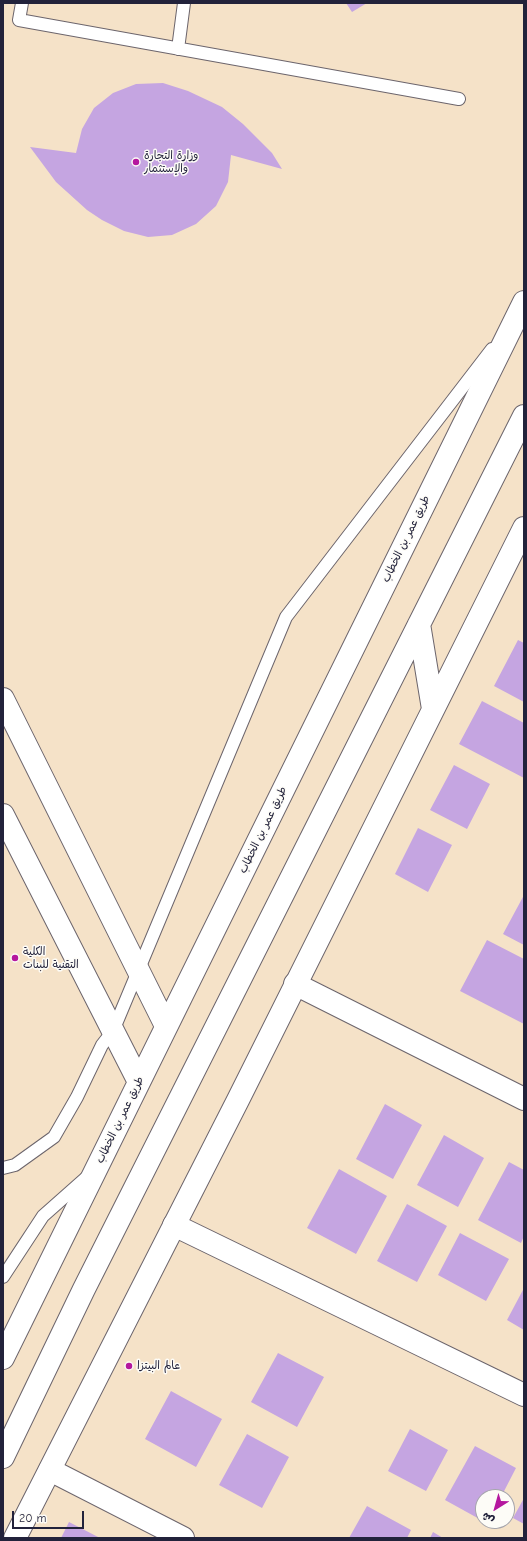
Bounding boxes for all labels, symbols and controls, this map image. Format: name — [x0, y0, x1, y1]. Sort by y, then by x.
place label: وزارة التجارة والإستثمار — [144, 149, 198, 175]
marker: وزارة التجارة والإستثمار — [131, 157, 141, 167]
street label: طريق عمر بن الخطاب — [379, 493, 433, 585]
street label: طريق عمر بن الخطاب — [236, 784, 290, 876]
place label: الكلية التقنية للبنات — [23, 945, 79, 971]
marker: الكلية التقنية للبنات — [10, 953, 20, 963]
street label: طريق عمر بن الخطاب — [93, 1074, 147, 1166]
place label: عالم البيتزا — [137, 1359, 180, 1373]
marker: عالم البيتزا — [124, 1361, 134, 1371]
north arrow — [475, 1489, 515, 1529]
scale bar — [14, 1503, 86, 1529]
text: ش — [479, 1509, 497, 1527]
text: 20 m — [19, 1511, 47, 1525]

